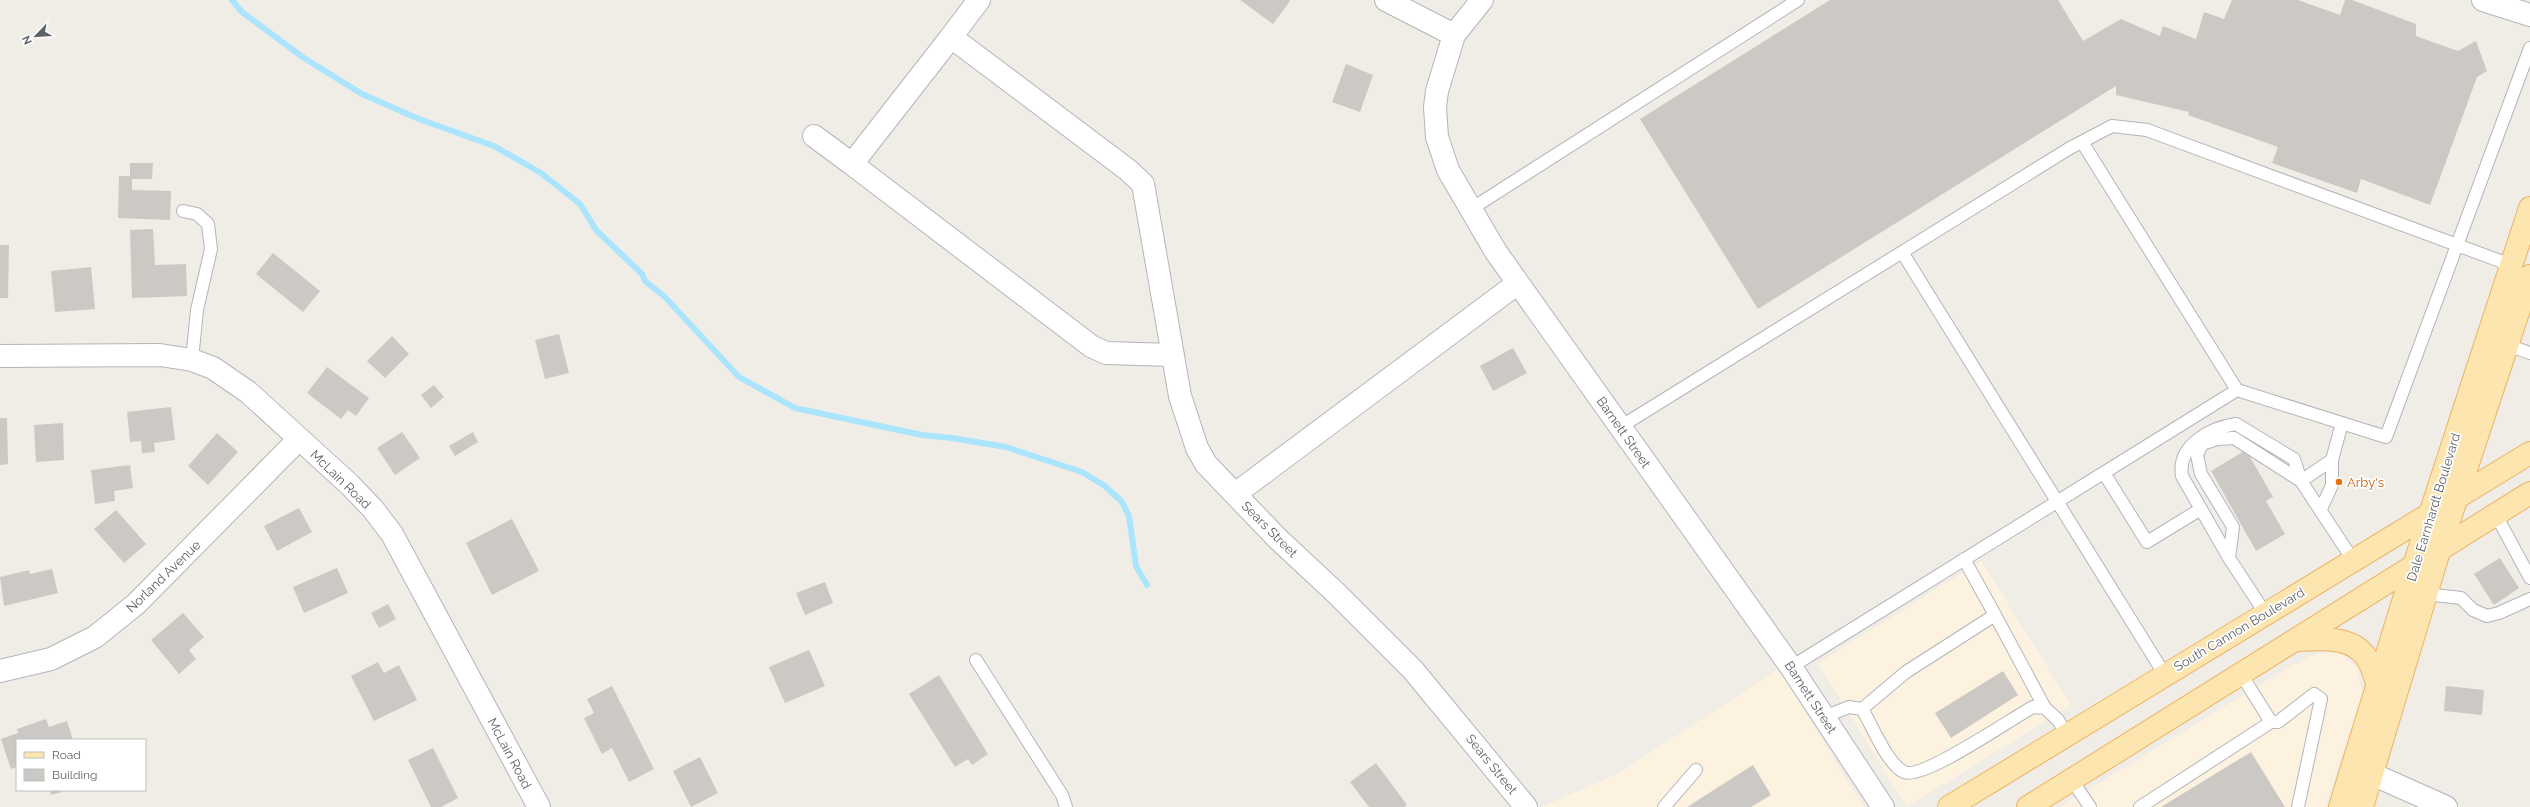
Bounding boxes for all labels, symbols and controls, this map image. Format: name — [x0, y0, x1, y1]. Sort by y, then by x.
north arrow — [16, 16, 56, 56]
text: N — [20, 33, 35, 47]
street label: Barnett Street — [1593, 394, 1654, 471]
street label: Dale Earnhardt Boulevard — [2404, 431, 2463, 583]
street label: McLain Road — [307, 447, 374, 512]
place label: Arby's — [2347, 475, 2384, 490]
marker: Arby's — [2334, 477, 2344, 487]
street label: Sears Street — [1239, 498, 1301, 561]
street label: Norland Avenue — [123, 537, 204, 615]
street label: South Cannon Boulevard — [2171, 584, 2307, 674]
street label: Barnett Street — [1782, 658, 1840, 737]
street label: McLain Road — [485, 715, 534, 791]
street label: Sears Street — [1463, 731, 1521, 798]
legend — [16, 739, 146, 791]
text: Road — [52, 748, 81, 762]
text: Building — [52, 768, 98, 782]

